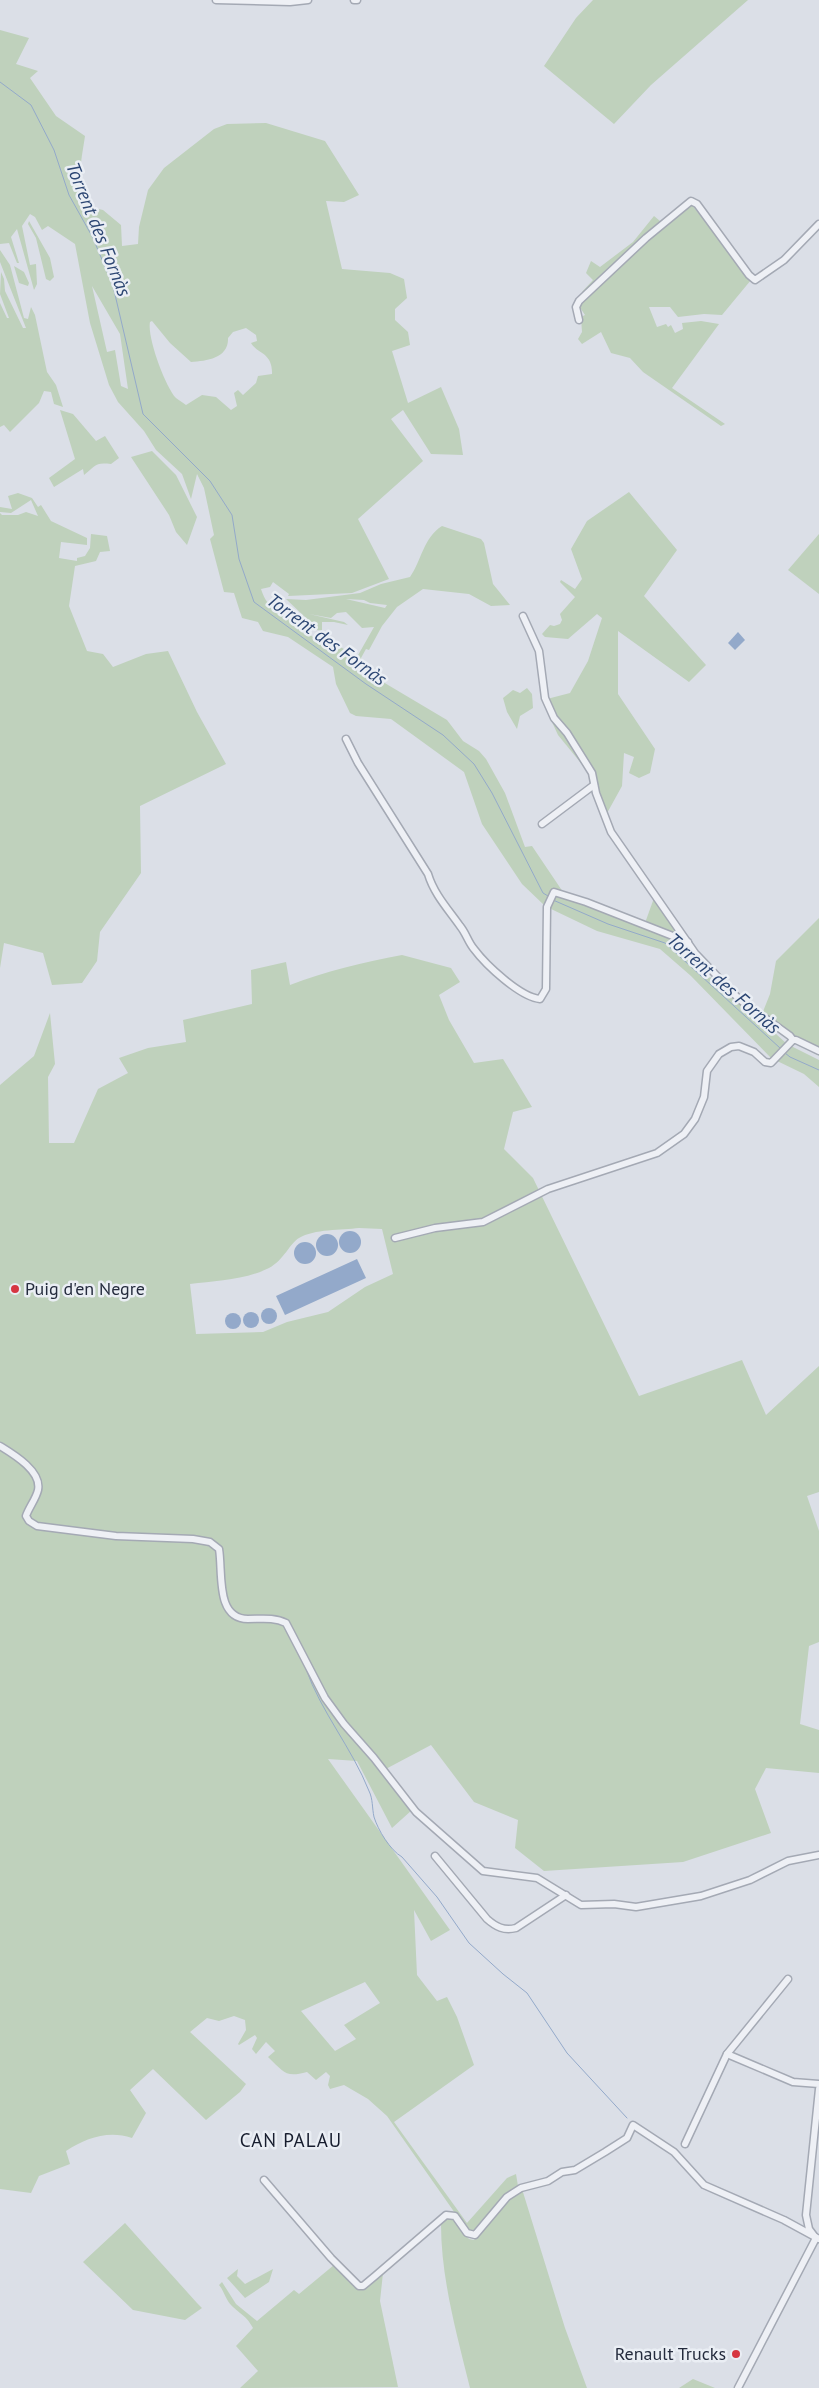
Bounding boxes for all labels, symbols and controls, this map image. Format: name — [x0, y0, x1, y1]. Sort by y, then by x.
water label: Torrent des Fornàs — [61, 158, 137, 300]
water label: Torrent des Fornàs — [262, 587, 392, 691]
water label: Torrent des Fornàs — [662, 927, 786, 1039]
place label: Puig d'en Negre — [25, 1277, 145, 1300]
marker: Puig d'en Negre — [9, 1283, 21, 1295]
district label: CAN PALAU — [240, 2128, 342, 2152]
place label: Renault Trucks — [615, 2342, 726, 2365]
marker: Renault Trucks — [730, 2348, 742, 2360]

